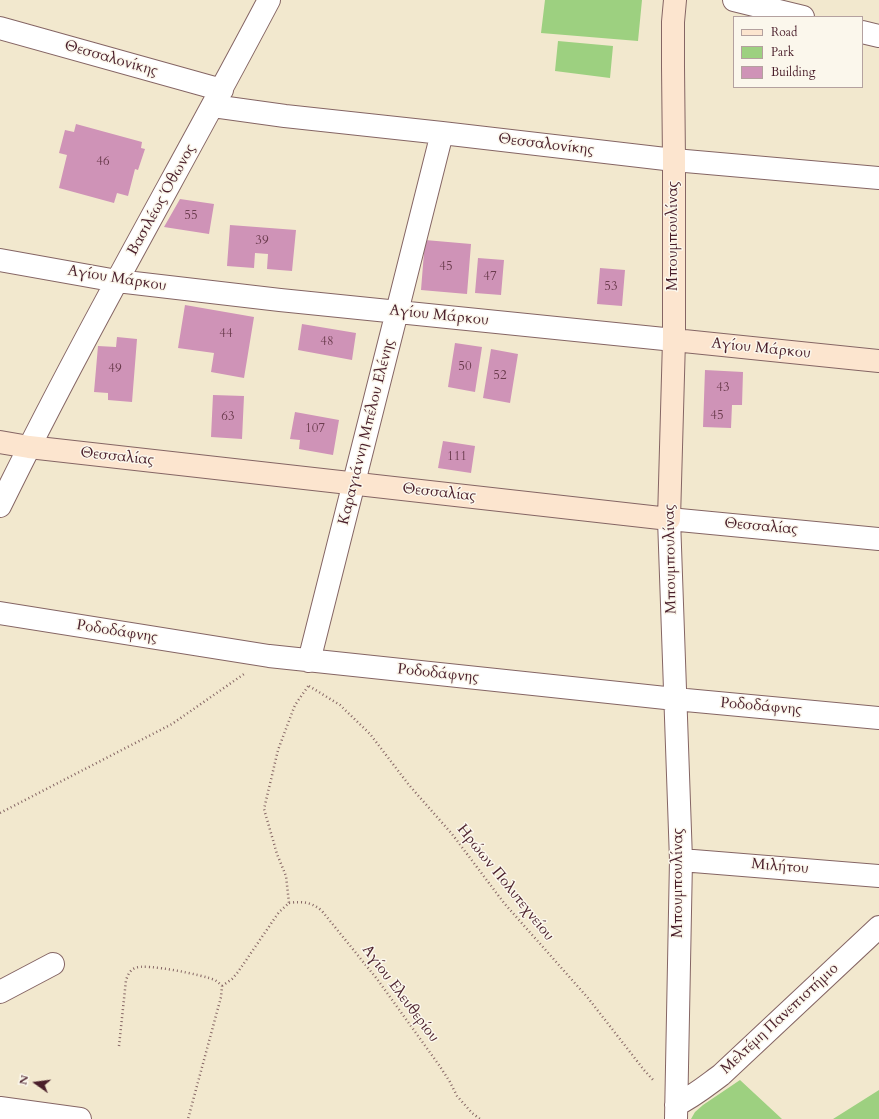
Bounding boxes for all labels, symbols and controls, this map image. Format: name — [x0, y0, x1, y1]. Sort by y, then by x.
legend — [733, 16, 863, 88]
text: Road — [771, 24, 797, 40]
street label: Θεσσαλονίκης — [62, 37, 160, 81]
text: Park — [771, 44, 794, 60]
text: Building — [771, 64, 815, 80]
street label: Θεσσαλονίκης — [497, 130, 595, 160]
street label: Βασιλέως Όθωνος — [124, 141, 200, 259]
house number: 46 — [96, 154, 110, 170]
street label: Μπουμπουλίνας — [665, 181, 683, 291]
house number: 55 — [184, 208, 198, 224]
house number: 39 — [255, 233, 269, 249]
house number: 45 — [439, 259, 453, 275]
street label: Αγίου Μάρκου — [66, 262, 168, 296]
house number: 47 — [483, 269, 497, 285]
house number: 53 — [604, 279, 618, 295]
street label: Αγίου Μάρκου — [388, 302, 490, 330]
house number: 44 — [219, 326, 233, 342]
house number: 48 — [320, 334, 334, 350]
street label: Αγίου Μάρκου — [710, 335, 812, 363]
street label: Καραγιάννη Μπέλου Ελένης — [335, 337, 399, 527]
house number: 50 — [458, 359, 472, 375]
house number: 49 — [108, 361, 122, 377]
house number: 52 — [493, 368, 507, 384]
house number: 43 — [716, 380, 730, 396]
house number: 45 — [710, 408, 724, 424]
house number: 63 — [221, 409, 235, 425]
house number: 107 — [305, 421, 325, 437]
street label: Θεσσαλίας — [79, 444, 155, 470]
house number: 111 — [447, 449, 467, 465]
street label: Θεσσαλίας — [401, 480, 477, 506]
street label: Μπουμπουλίνας — [661, 504, 681, 614]
street label: Θεσσαλίας — [723, 515, 799, 539]
street label: Ροδοδάφνης — [75, 617, 159, 647]
street label: Ροδοδάφνης — [396, 661, 480, 687]
street label: Ροδοδάφνης — [719, 694, 803, 720]
street label: Ηρώων Πολυτεχνείου — [453, 821, 557, 945]
street label: Μπουμπουλίνας — [670, 828, 688, 938]
street label: Μιλήτου — [751, 856, 809, 878]
street label: Αγίου Ελευθερίου — [358, 942, 442, 1046]
street label: Μελτέμη Πανεπιστήμιο — [717, 960, 843, 1078]
north arrow — [16, 1063, 56, 1103]
text: N — [15, 1074, 32, 1086]

